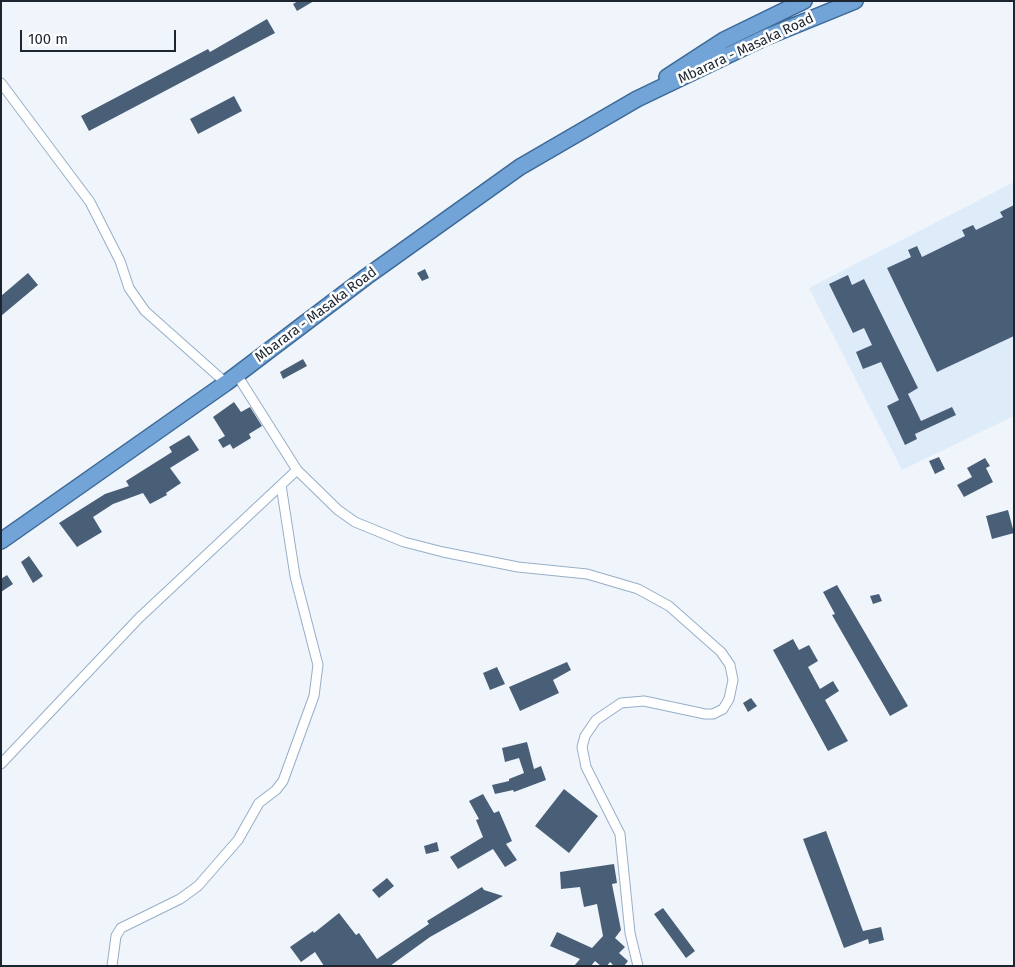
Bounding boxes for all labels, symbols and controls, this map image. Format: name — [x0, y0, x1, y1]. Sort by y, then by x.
street label: Mbarara - Masaka Road — [675, 10, 817, 88]
scale bar — [22, 20, 179, 52]
text: 100 m — [28, 30, 68, 48]
street label: Mbarara - Masaka Road — [252, 264, 380, 366]

